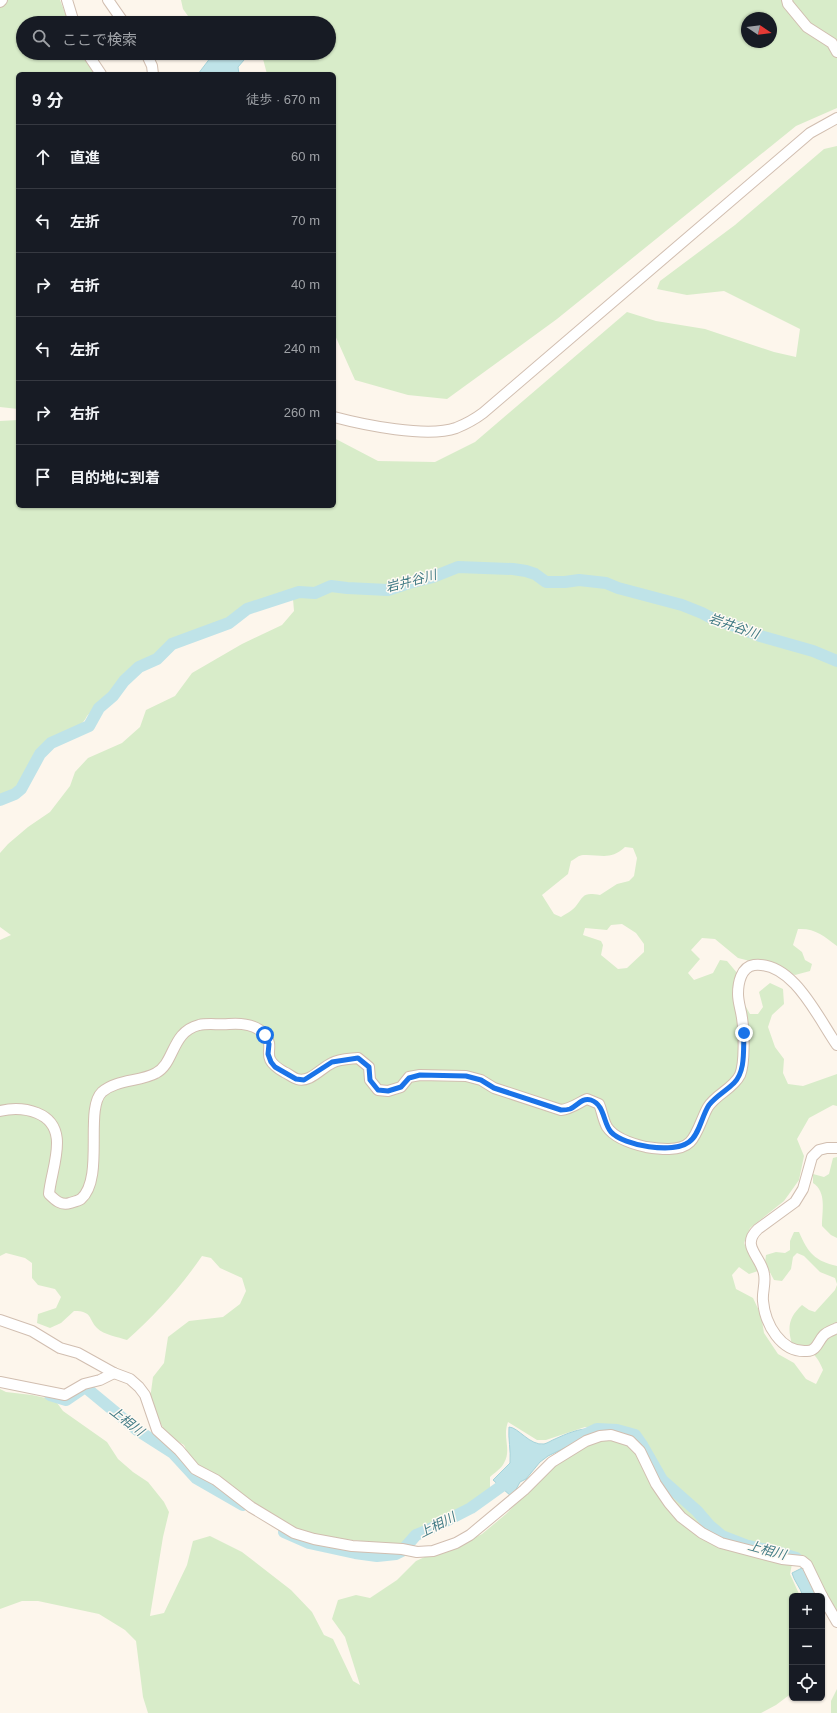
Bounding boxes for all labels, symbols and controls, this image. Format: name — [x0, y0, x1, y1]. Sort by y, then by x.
north arrow — [741, 12, 777, 48]
search box — [16, 16, 336, 60]
icon: search — [30, 27, 52, 49]
text: ここで検索 — [62, 31, 137, 48]
text: 9 分 — [32, 91, 63, 110]
text: 徒歩 · 670 m — [246, 92, 320, 107]
icon: ahead — [32, 146, 54, 168]
text: 直進 — [70, 149, 100, 166]
text: 60 m — [291, 149, 320, 164]
icon: left — [32, 210, 54, 232]
text: 左折 — [70, 213, 100, 230]
text: 70 m — [291, 213, 320, 228]
icon: right — [32, 274, 54, 296]
text: 右折 — [70, 277, 100, 294]
text: 40 m — [291, 277, 320, 292]
icon: left — [32, 338, 54, 360]
text: 左折 — [70, 341, 100, 358]
text: 240 m — [284, 341, 320, 356]
icon: right — [32, 402, 54, 424]
text: 右折 — [70, 405, 100, 422]
text: 260 m — [284, 405, 320, 420]
icon: arrive — [32, 466, 54, 488]
text: 目的地に到着 — [70, 469, 160, 486]
water label: 岩井谷川 — [384, 567, 440, 595]
water label: 岩井谷川 — [707, 610, 763, 642]
route end — [735, 1024, 753, 1042]
route start — [256, 1026, 274, 1044]
water label: 上相川 — [107, 1403, 149, 1440]
water label: 上相川 — [416, 1509, 460, 1541]
water label: 上相川 — [746, 1538, 790, 1563]
map controls — [789, 1593, 825, 1701]
button: + — [789, 1593, 825, 1629]
button: − — [789, 1629, 825, 1665]
button: locate — [789, 1665, 825, 1701]

